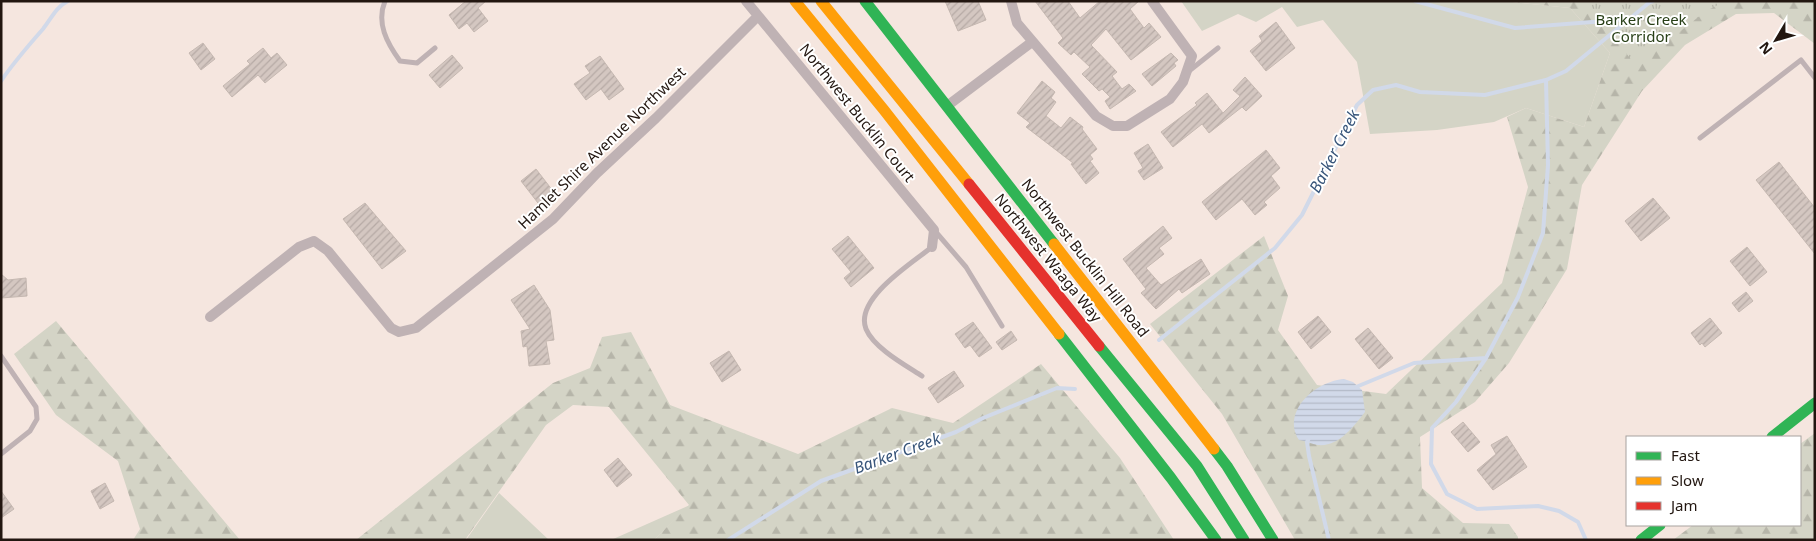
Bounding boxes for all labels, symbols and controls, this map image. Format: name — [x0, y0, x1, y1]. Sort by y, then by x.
park label: Barker Creek Corridor — [1595, 9, 1687, 46]
north arrow — [1751, 15, 1801, 65]
text: N — [1754, 38, 1776, 59]
street label: Northwest Bucklin Court — [796, 39, 920, 186]
street label: Hamlet Shire Avenue Northwest — [513, 61, 690, 233]
water label: Barker Creek — [1304, 105, 1365, 196]
street label: Northwest Bucklin Hill Road — [1018, 174, 1154, 341]
street label: Northwest Waaga Way — [991, 189, 1107, 326]
water label: Barker Creek — [851, 427, 944, 479]
legend — [1626, 436, 1801, 526]
text: Fast — [1671, 445, 1700, 465]
text: Slow — [1671, 470, 1704, 490]
text: Jam — [1669, 495, 1698, 515]

